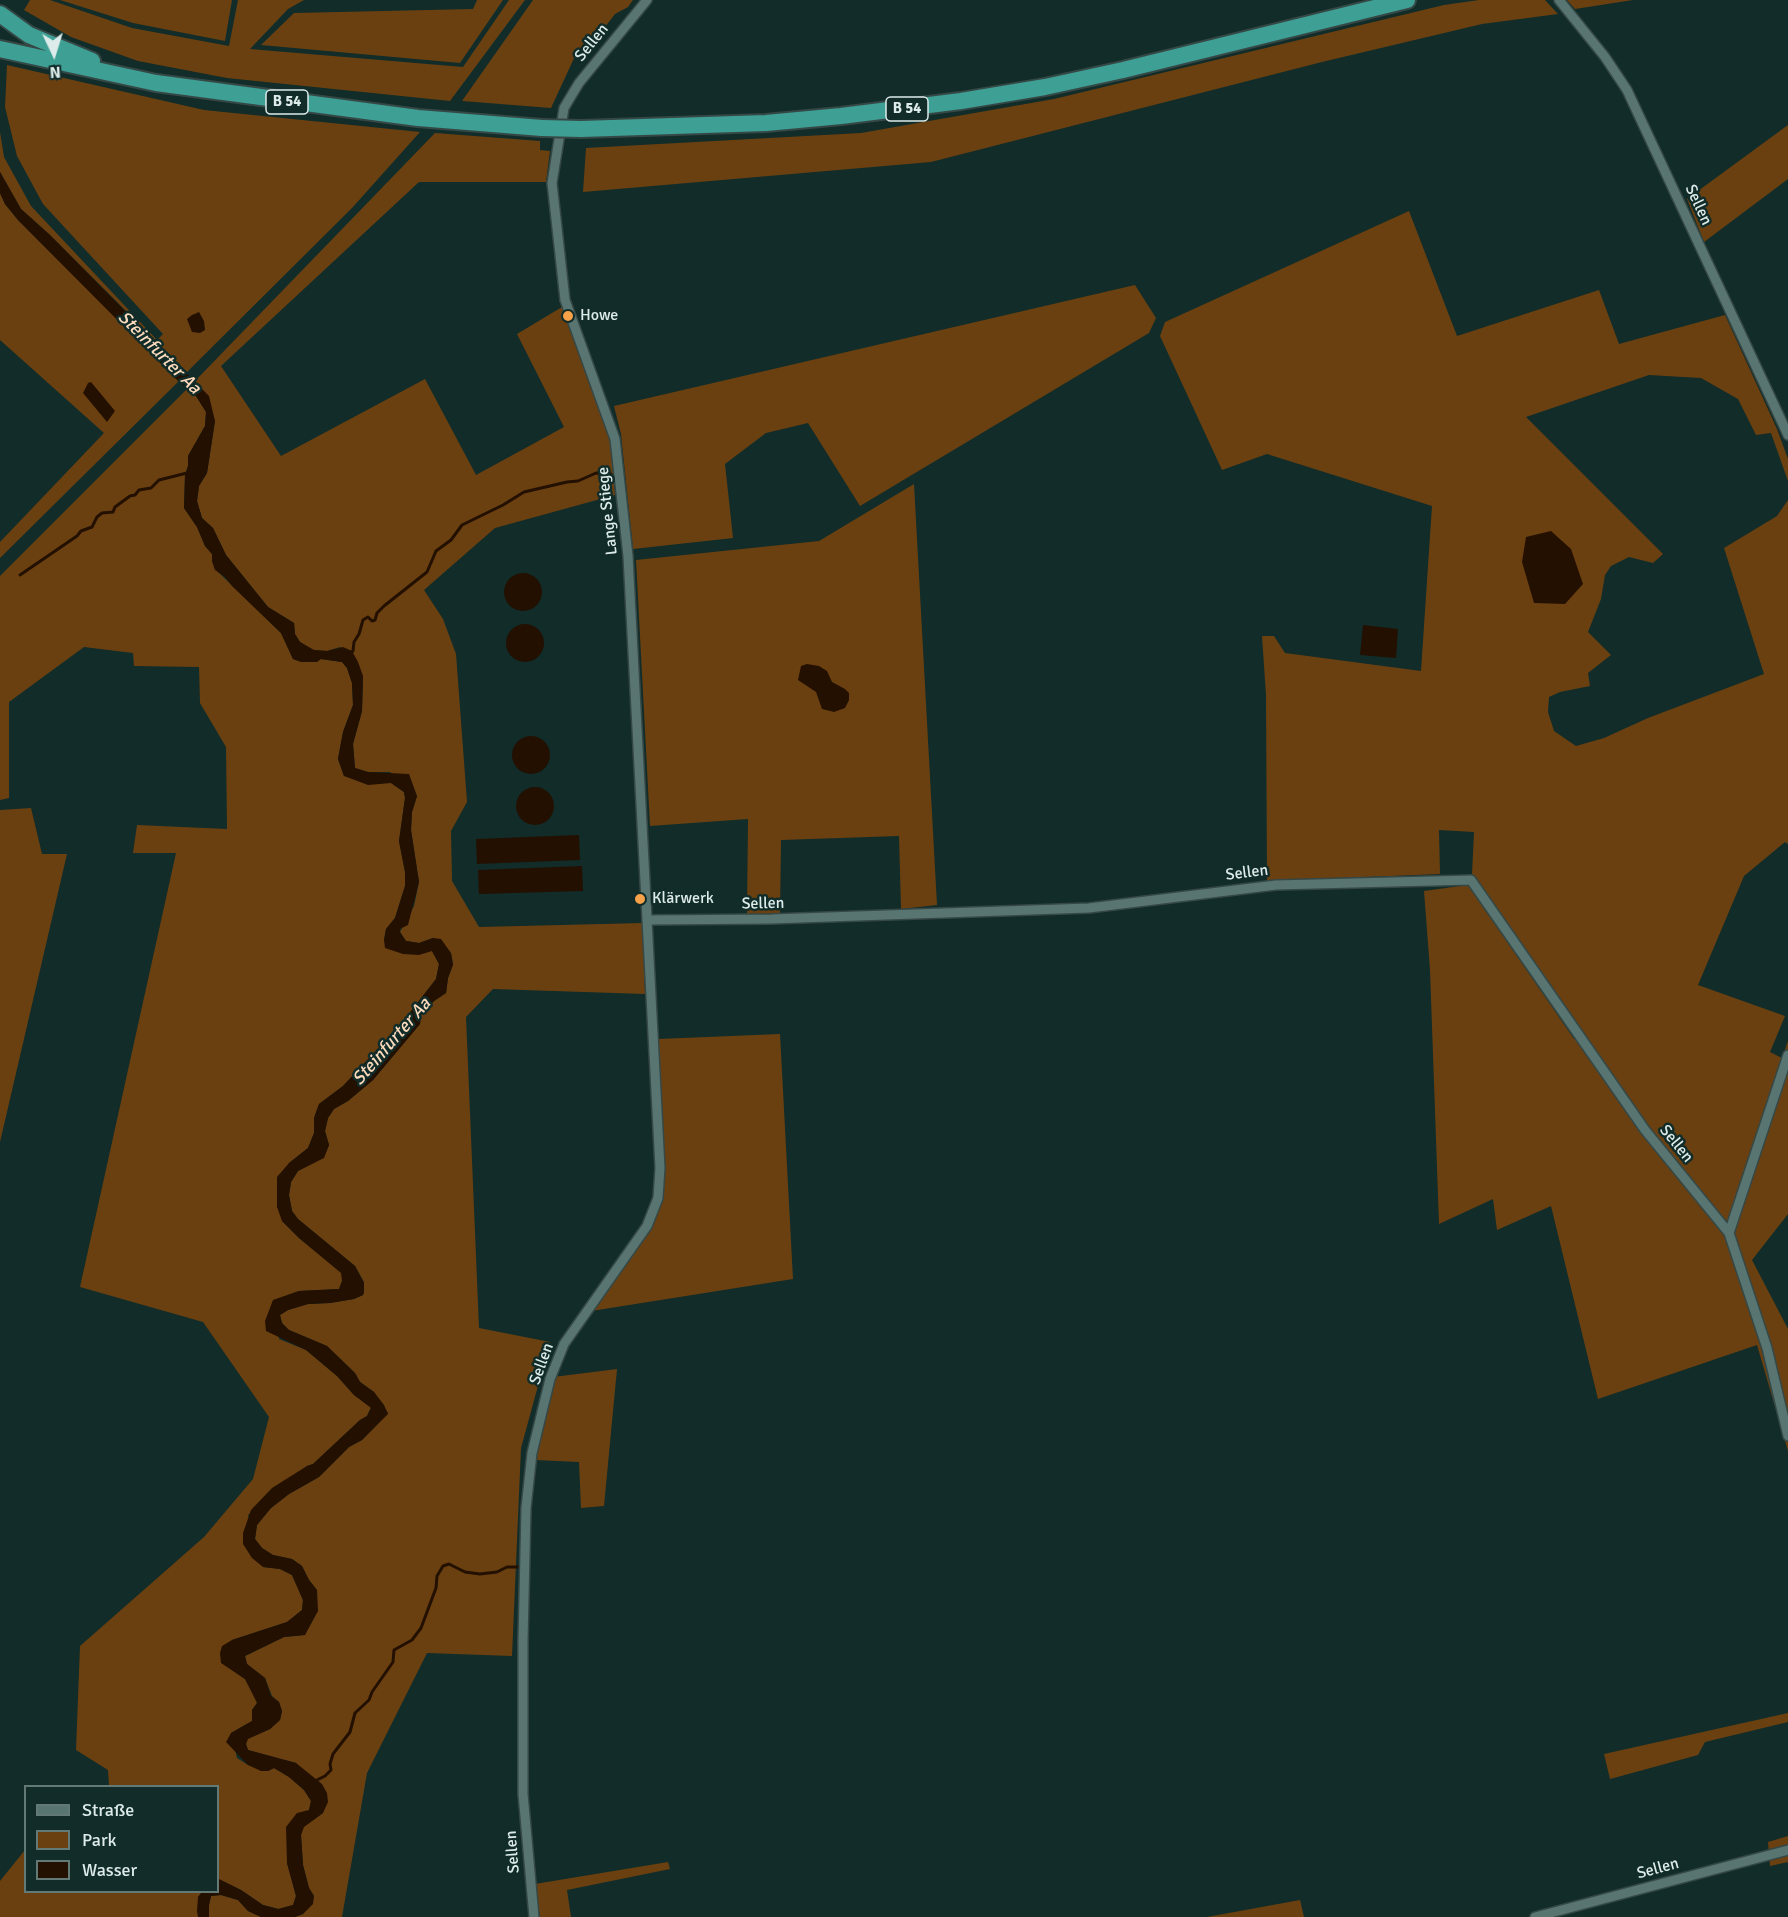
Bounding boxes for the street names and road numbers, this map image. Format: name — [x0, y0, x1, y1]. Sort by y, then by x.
street label: Sellen — [571, 20, 613, 66]
road number: B 54 — [266, 90, 308, 114]
road number: B 54 — [886, 97, 928, 121]
street label: Sellen — [1680, 182, 1716, 228]
street label: Lange Stiege — [594, 466, 622, 556]
street label: Sellen — [1225, 861, 1269, 885]
street label: Sellen — [741, 894, 785, 914]
street label: Sellen — [1655, 1121, 1697, 1167]
street label: Sellen — [526, 1341, 558, 1387]
street label: Sellen — [502, 1830, 524, 1874]
street label: Sellen — [1635, 1854, 1681, 1884]

